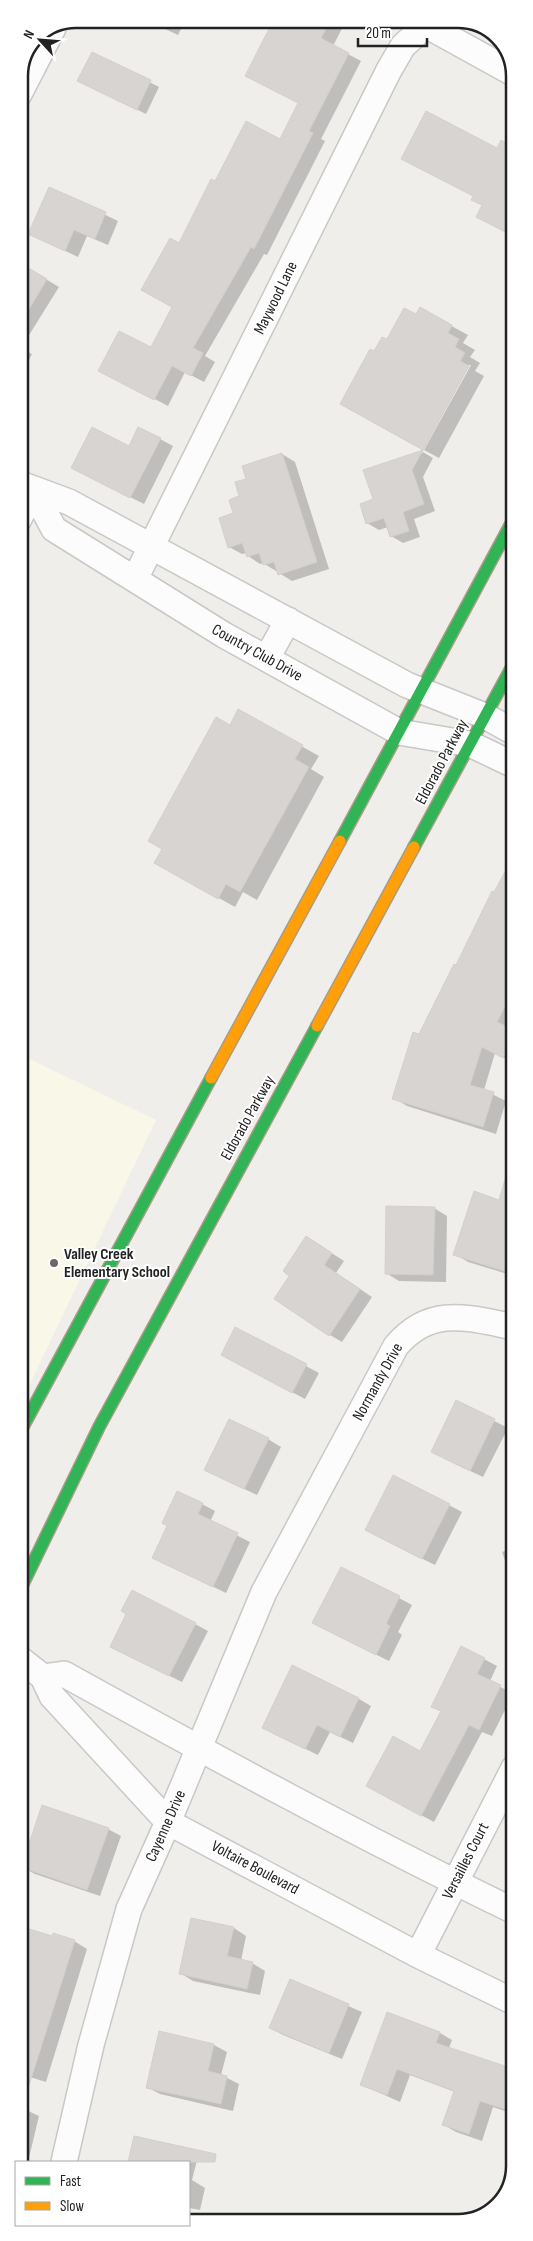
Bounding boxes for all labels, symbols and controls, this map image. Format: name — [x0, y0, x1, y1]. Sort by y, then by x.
north arrow — [15, 15, 65, 65]
scale bar — [358, 15, 427, 47]
text: 20 m — [366, 24, 391, 43]
text: N — [19, 27, 38, 42]
street label: Maywood Lane — [250, 259, 302, 337]
street label: Country Club Drive — [208, 620, 306, 686]
street label: Eldorado Parkway — [412, 716, 472, 808]
street label: Eldorado Parkway — [217, 1072, 279, 1164]
place label: Valley Creek Elementary School — [64, 1245, 170, 1282]
marker: Valley Creek Elementary School — [48, 1257, 60, 1269]
street label: Normandy Drive — [349, 1340, 407, 1424]
street label: Cayenne Drive — [142, 1787, 190, 1865]
street label: Versailles Court — [439, 1819, 493, 1903]
street label: Voltaire Boulevard — [208, 1837, 302, 1899]
legend — [15, 2161, 190, 2226]
text: Fast — [60, 2172, 82, 2191]
text: Slow — [60, 2197, 84, 2216]

